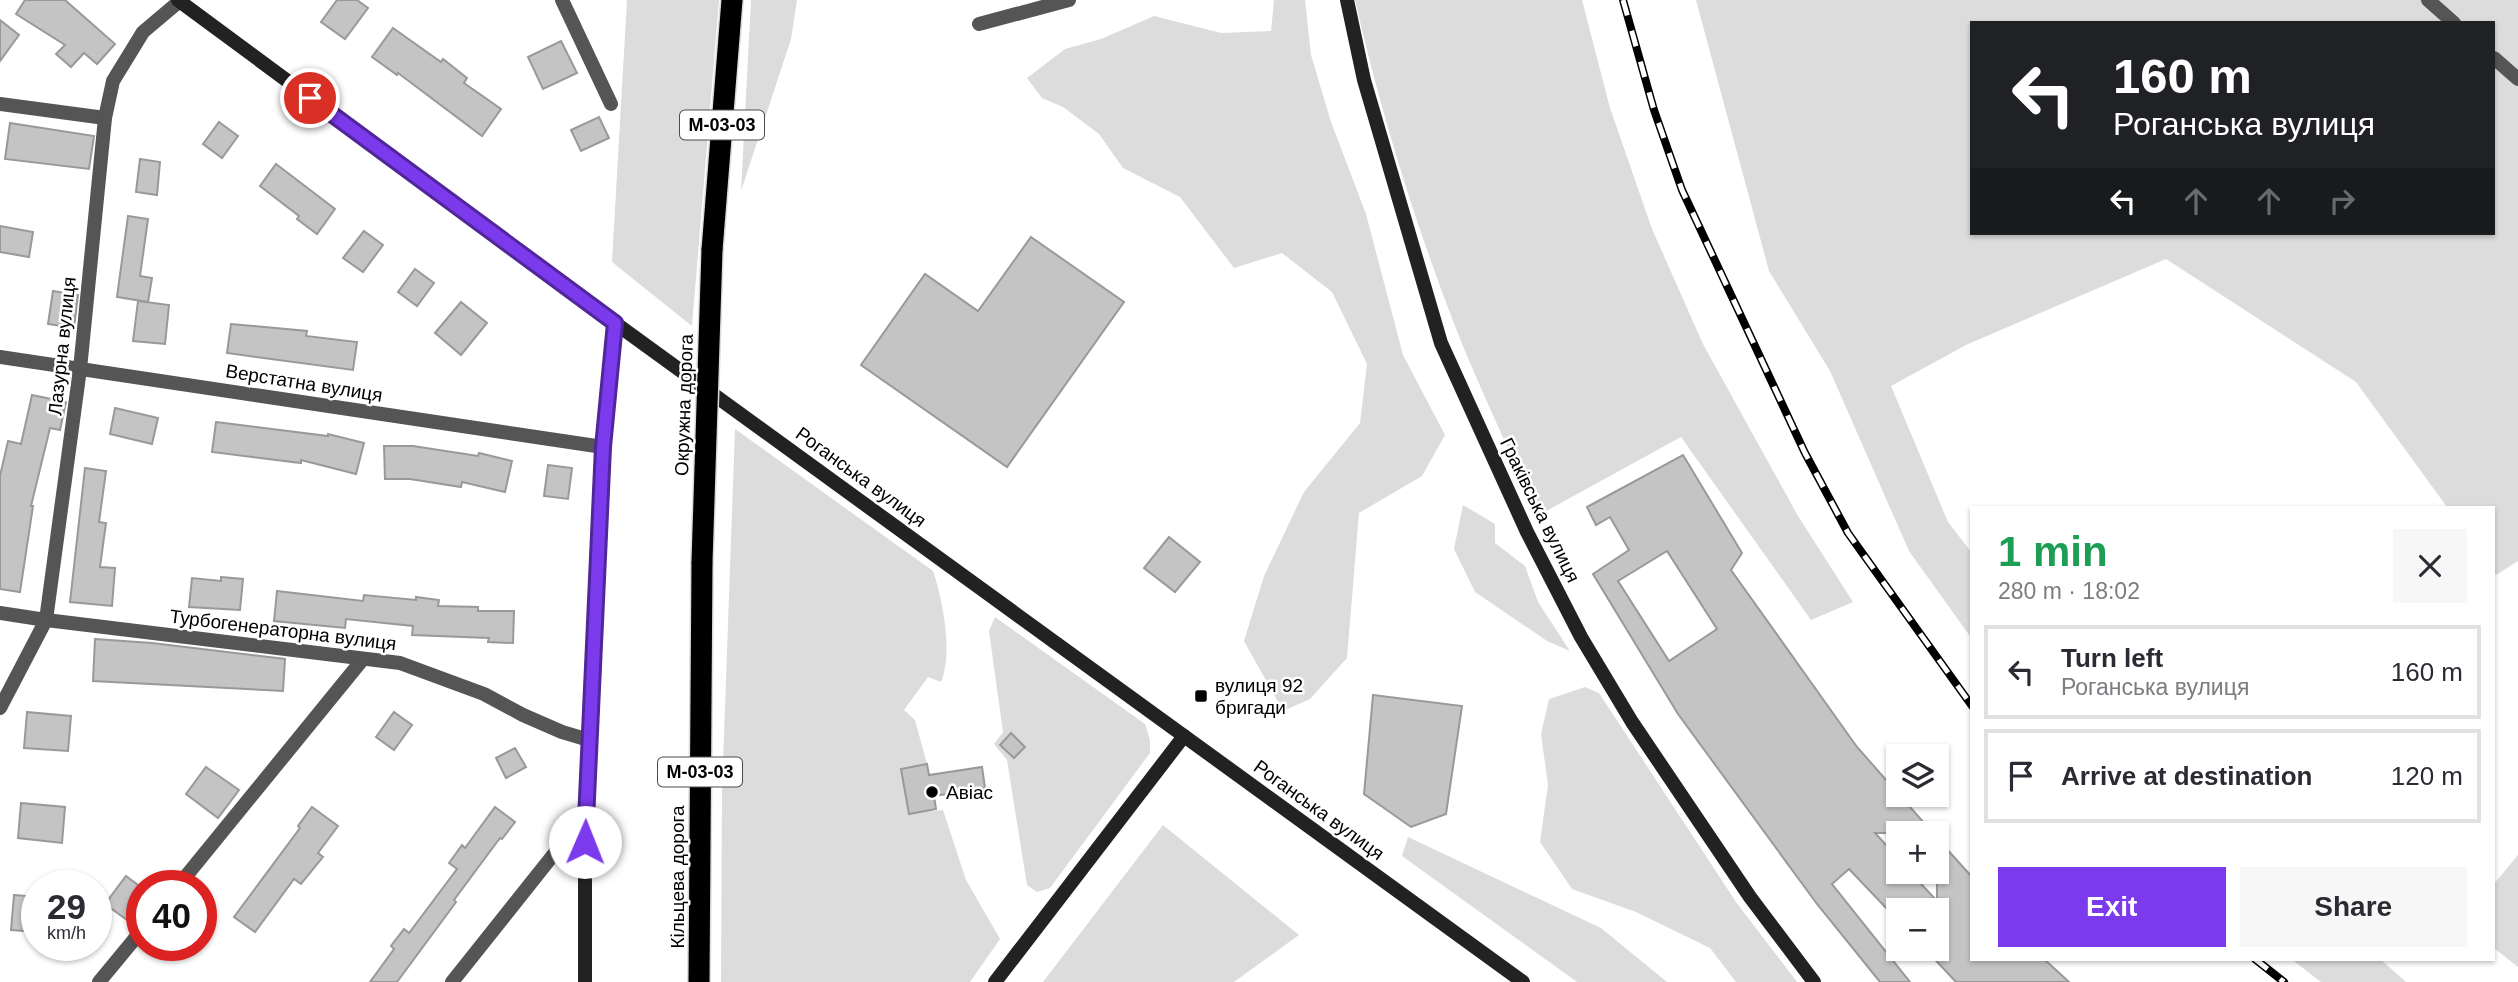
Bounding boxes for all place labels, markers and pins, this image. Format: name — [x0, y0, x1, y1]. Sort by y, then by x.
pin — [280, 68, 340, 128]
place label: вулиця 92 бригади — [1215, 675, 1303, 718]
marker: вулиця 92 бригади — [1193, 688, 1209, 704]
place label: Авіас — [946, 782, 993, 803]
marker: Авіас — [924, 784, 940, 800]

